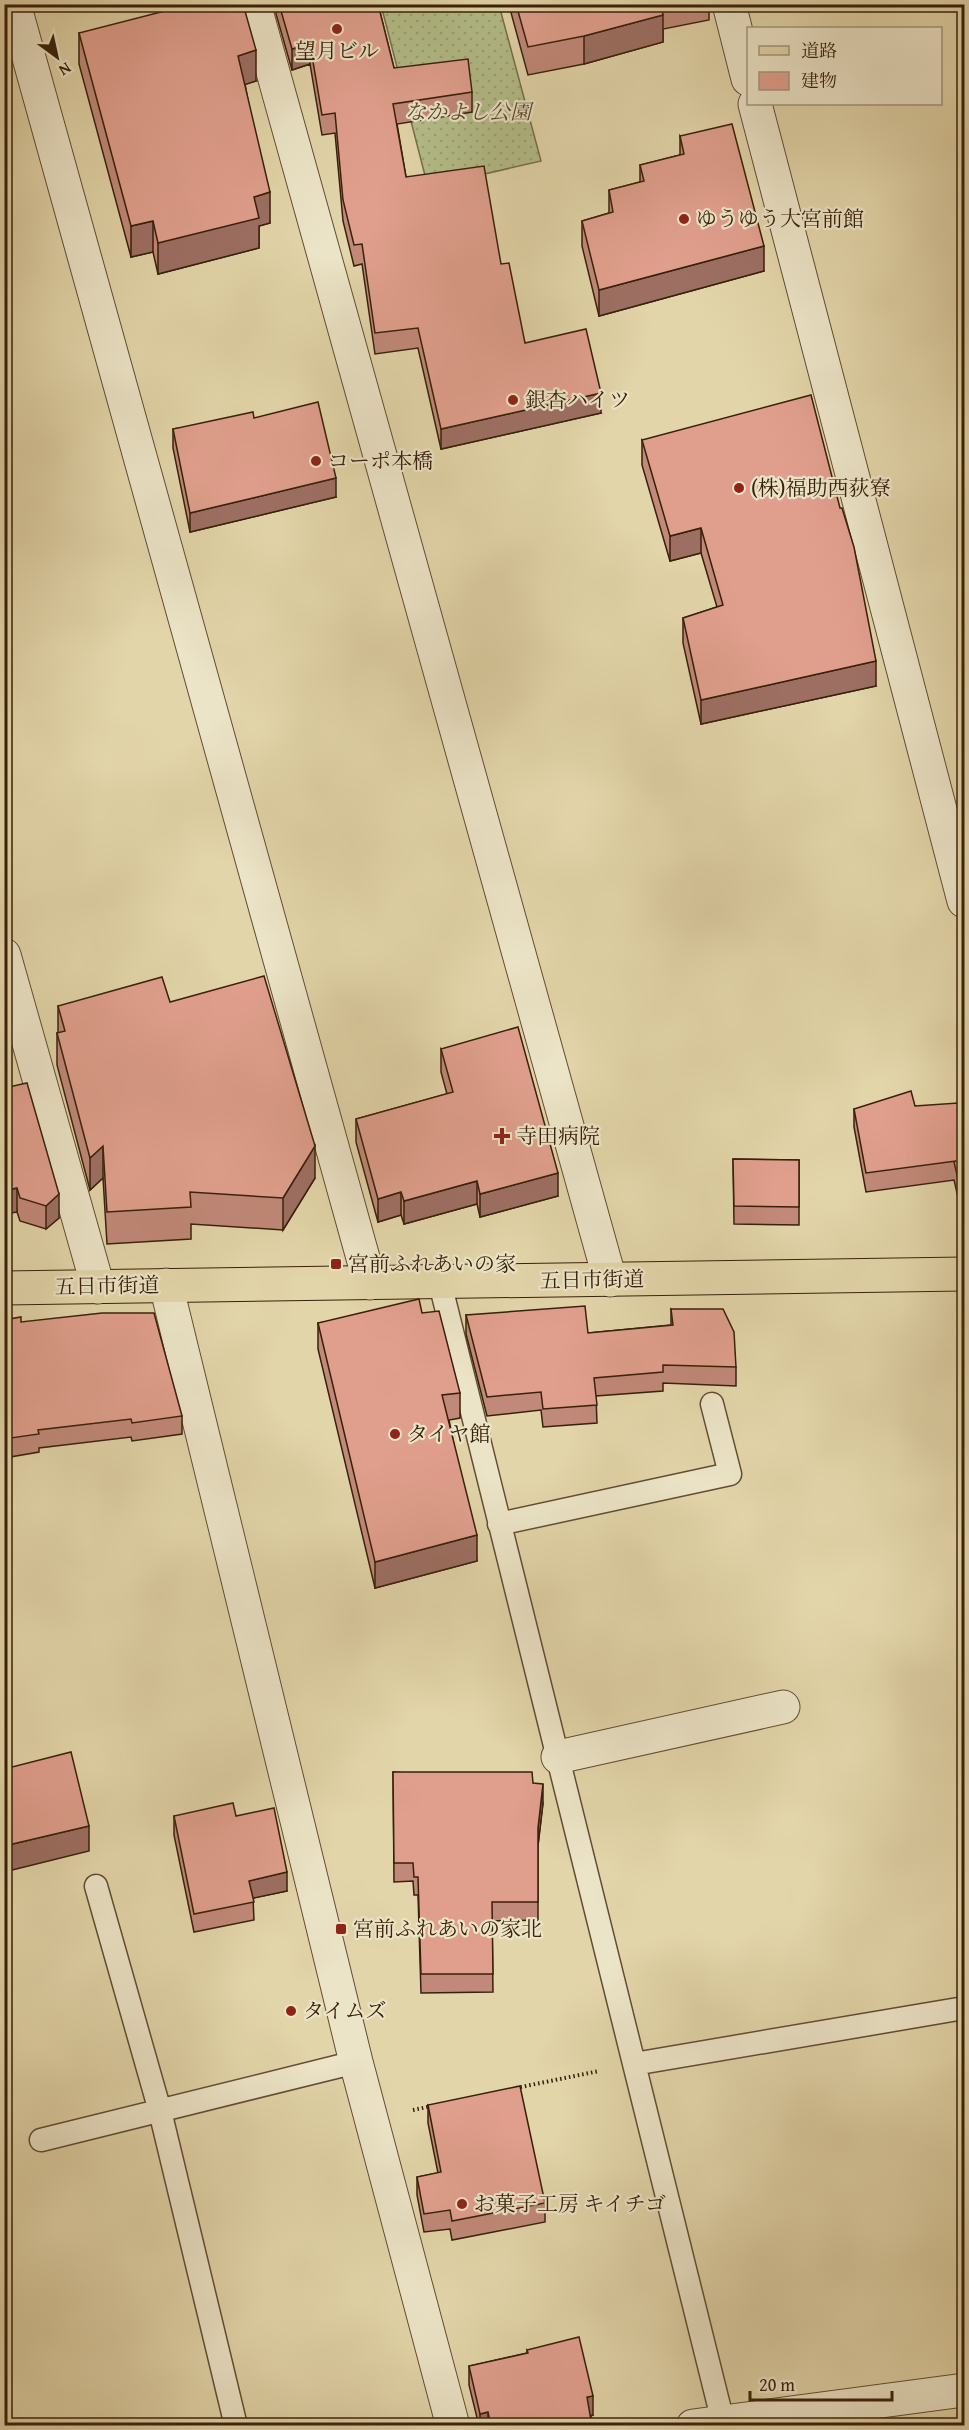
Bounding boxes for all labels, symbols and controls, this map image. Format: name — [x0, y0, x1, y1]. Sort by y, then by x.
marker: 望月ビル — [330, 22, 344, 36]
north arrow — [27, 27, 87, 87]
legend — [747, 27, 942, 105]
place label: 望月ビル — [295, 35, 379, 66]
text: 道路 — [801, 37, 837, 64]
text: N — [54, 57, 76, 83]
text: 建物 — [801, 67, 837, 94]
park label: なかよし公園 — [405, 96, 534, 127]
place label: ゆうゆう大宮前館 — [696, 203, 864, 234]
marker: ゆうゆう大宮前館 — [677, 212, 691, 226]
place label: 銀杏ハイツ — [525, 384, 630, 415]
marker: 銀杏ハイツ — [506, 393, 520, 407]
place label: コーポ本橋 — [328, 445, 433, 476]
marker: コーポ本橋 — [309, 454, 323, 468]
place label: (株)福助西荻寮 — [751, 472, 891, 503]
marker: (株)福助西荻寮 — [732, 481, 746, 495]
place label: 寺田病院 — [516, 1120, 600, 1151]
marker: 寺田病院 — [493, 1127, 511, 1145]
place label: 宮前ふれあいの家 — [348, 1248, 516, 1279]
marker: 宮前ふれあいの家 — [329, 1257, 343, 1271]
street label: 五日市街道 — [539, 1263, 645, 1296]
street label: 五日市街道 — [54, 1269, 160, 1302]
place label: タイヤ館 — [407, 1418, 491, 1449]
marker: タイヤ館 — [388, 1427, 402, 1441]
place label: 宮前ふれあいの家北 — [353, 1913, 542, 1944]
marker: 宮前ふれあいの家北 — [334, 1922, 348, 1936]
place label: タイムズ — [303, 1995, 387, 2026]
marker: タイムズ — [284, 2004, 298, 2018]
place label: お菓子工房 キイチゴ — [474, 2188, 666, 2219]
marker: お菓子工房 キイチゴ — [455, 2197, 469, 2211]
scale bar — [750, 2364, 892, 2402]
text: 20 m — [759, 2371, 795, 2398]

